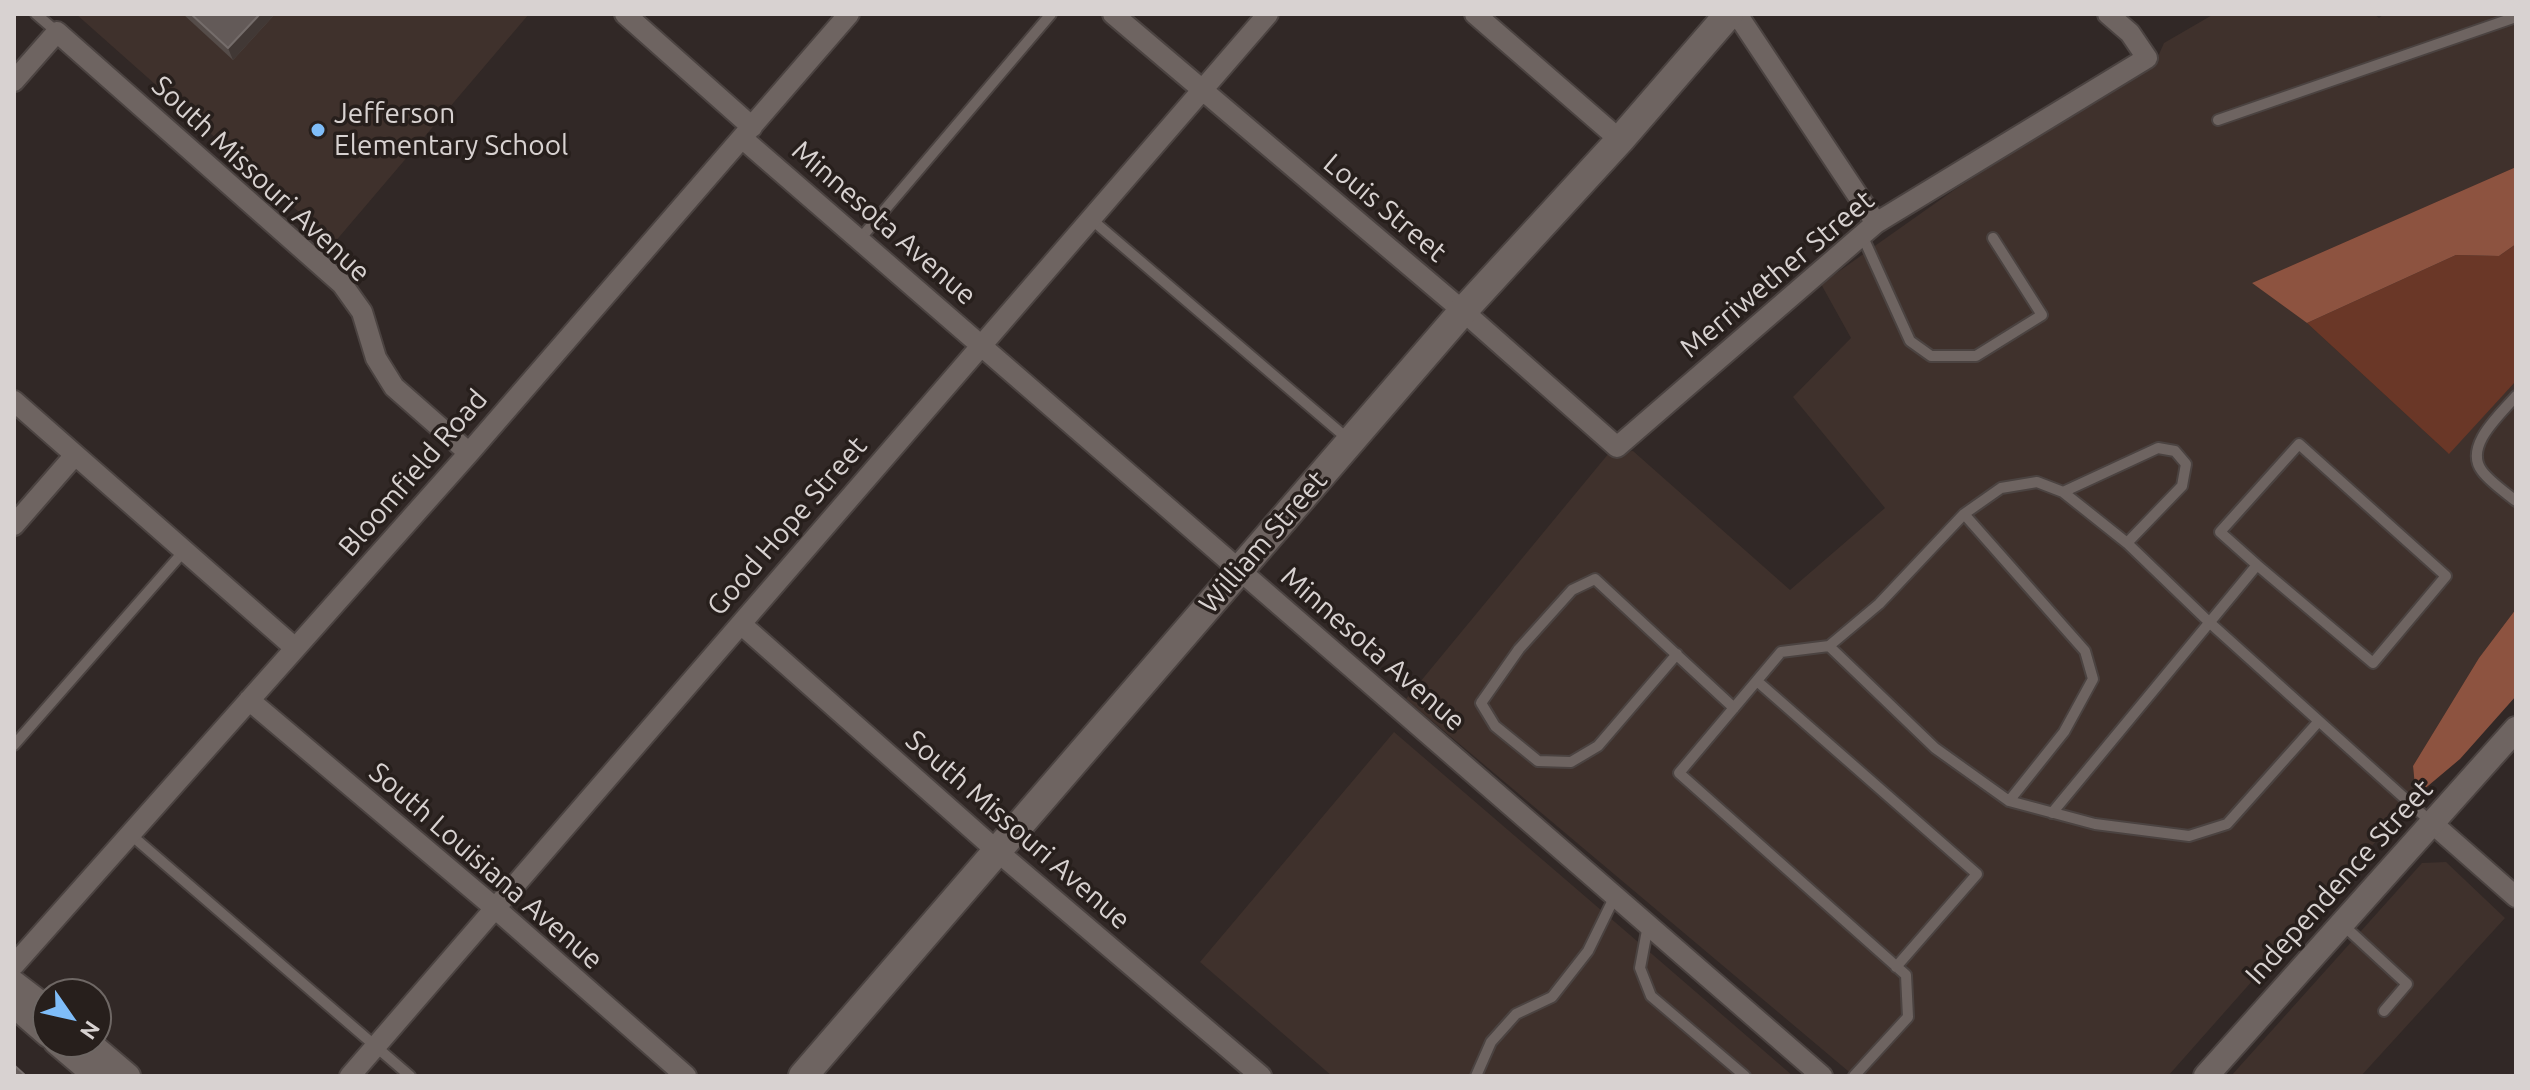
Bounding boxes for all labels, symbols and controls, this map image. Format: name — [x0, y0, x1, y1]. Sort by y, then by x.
street label: South Missouri Avenue — [145, 69, 377, 289]
place label: Jefferson Elementary School — [334, 97, 568, 163]
marker: Jefferson Elementary School — [309, 121, 327, 139]
street label: Minnesota Avenue — [785, 134, 983, 312]
street label: Louis Street — [1317, 147, 1453, 269]
street label: Merriwether Street — [1673, 183, 1881, 365]
street label: Bloomfield Road — [332, 383, 494, 563]
street label: Good Hope Street — [700, 430, 874, 622]
street label: William Street — [1192, 464, 1334, 620]
street label: Minnesota Avenue — [1274, 560, 1472, 738]
street label: South Missouri Avenue — [899, 723, 1137, 937]
street label: South Louisiana Avenue — [362, 755, 610, 977]
street label: Independence Street — [2238, 773, 2440, 991]
north arrow — [32, 978, 112, 1058]
text: N — [76, 1017, 106, 1044]

